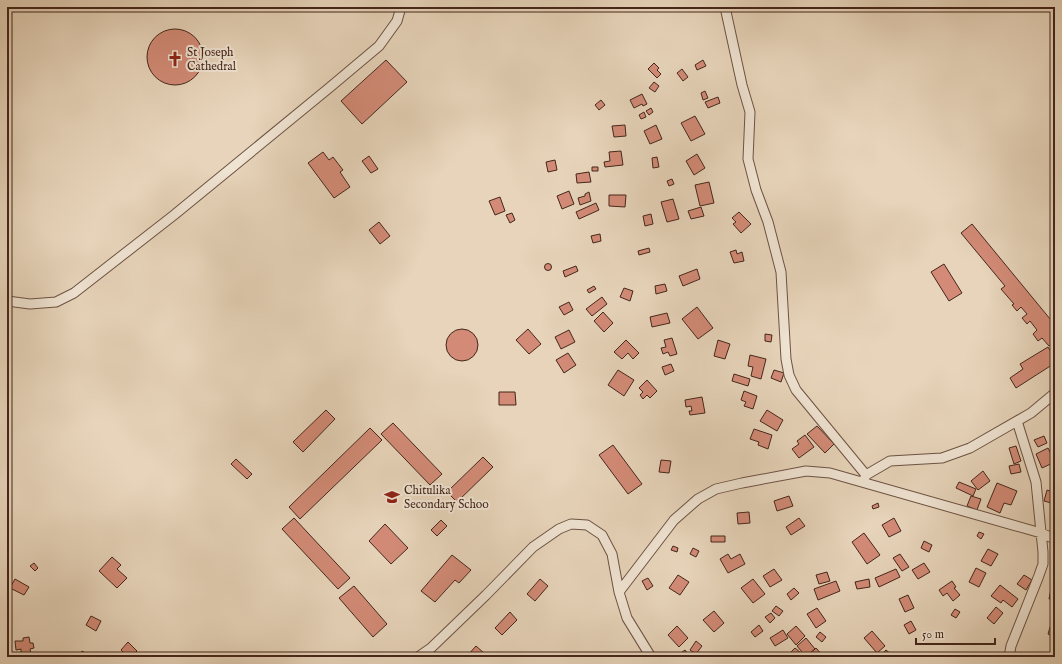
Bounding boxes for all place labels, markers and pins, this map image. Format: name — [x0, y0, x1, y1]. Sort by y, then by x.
place label: St Joseph Cathedral — [187, 45, 237, 74]
church icon: St Joseph Cathedral — [166, 50, 184, 68]
place label: Chitulika Secondary Schoo — [404, 483, 489, 512]
school or university icon: Chitulika Secondary Schoo — [383, 488, 401, 506]

